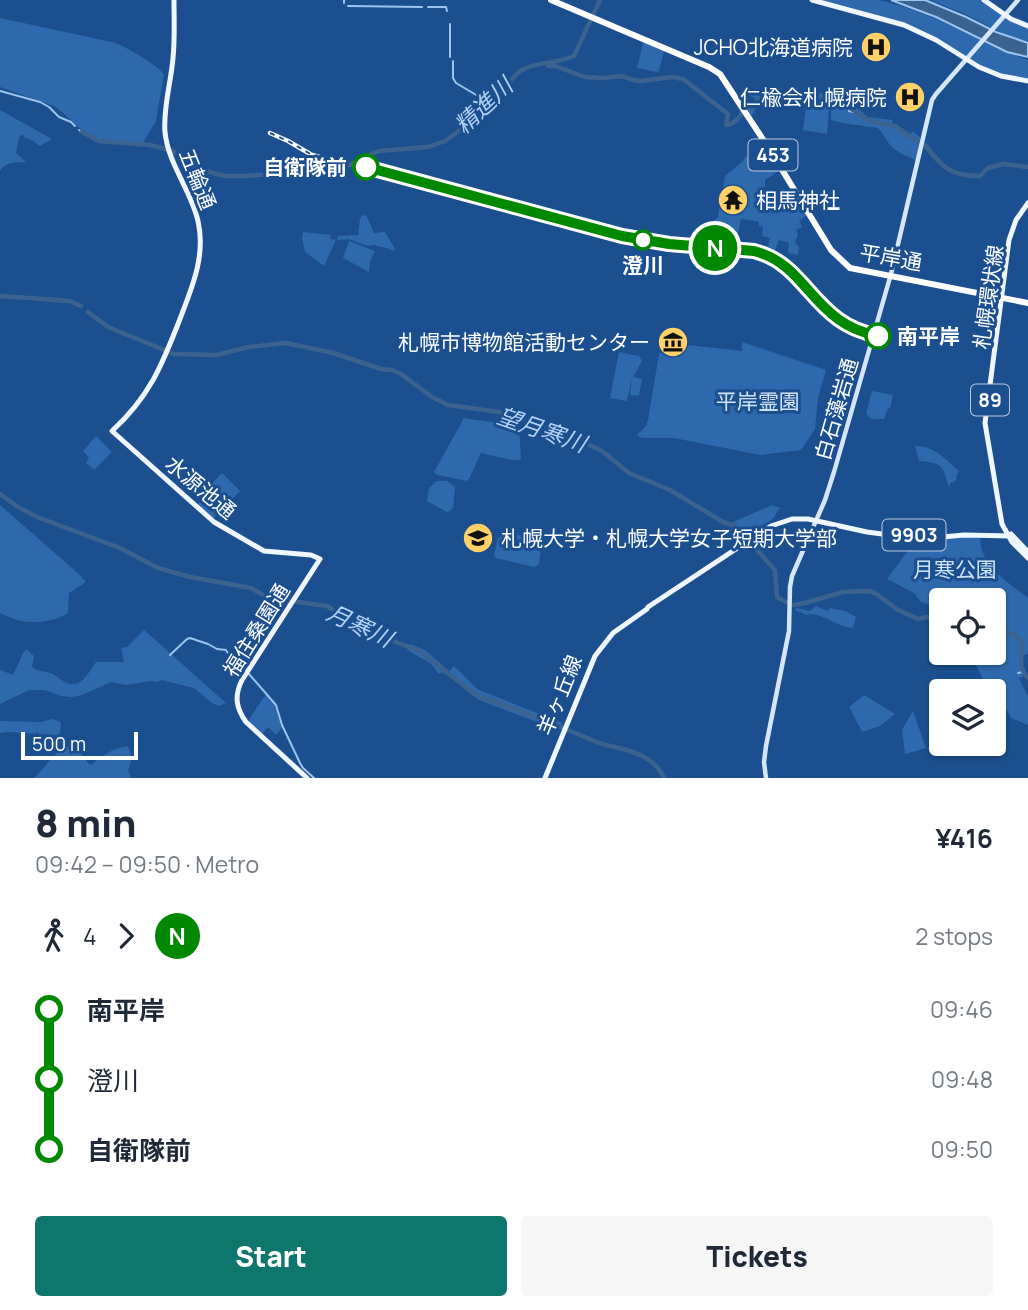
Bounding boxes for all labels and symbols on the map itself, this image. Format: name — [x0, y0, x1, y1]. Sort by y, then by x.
hospital icon: JCHO北海道病院 — [859, 30, 893, 64]
place label: JCHO北海道病院 — [694, 33, 853, 61]
water label: 精進川 — [447, 68, 521, 140]
hospital icon: 仁楡会札幌病院 — [893, 80, 927, 114]
place label: 仁楡会札幌病院 — [740, 83, 887, 111]
road number: 453 — [748, 140, 798, 170]
street label: 五輪通 — [173, 145, 223, 213]
place label: 自衛隊前 — [263, 153, 347, 181]
marker: 自衛隊前 — [353, 154, 379, 180]
temple icon: 相馬神社 — [716, 183, 750, 217]
place label: 相馬神社 — [756, 186, 840, 214]
line badge: N — [692, 225, 738, 271]
marker: 澄川 — [633, 230, 653, 250]
street label: 平岸通 — [858, 238, 924, 276]
street label: 札幌環状線 — [967, 243, 1009, 351]
place label: 澄川 — [622, 251, 664, 279]
place label: 南平岸 — [897, 322, 960, 350]
marker: 南平岸 — [865, 323, 891, 349]
museum icon: 札幌市博物館活動センター — [656, 325, 690, 359]
place label: 札幌市博物館活動センター — [398, 328, 650, 356]
street label: 白石藻岩通 — [808, 355, 864, 463]
road number: 89 — [971, 384, 1009, 416]
park label: 平岸霊園 — [716, 387, 800, 415]
water label: 望月寒川 — [493, 399, 594, 460]
street label: 水源池通 — [160, 449, 242, 525]
road number: 9903 — [883, 520, 946, 550]
school or university icon: 札幌大学・札幌大学女子短期大学部 — [461, 521, 495, 555]
place label: 札幌大学・札幌大学女子短期大学部 — [501, 524, 837, 552]
park label: 月寒公園 — [913, 555, 997, 583]
street label: 福住桑園通 — [216, 578, 296, 682]
water label: 月寒川 — [322, 596, 401, 655]
street label: 羊ヶ丘線 — [530, 651, 588, 739]
scale bar — [21, 729, 138, 761]

